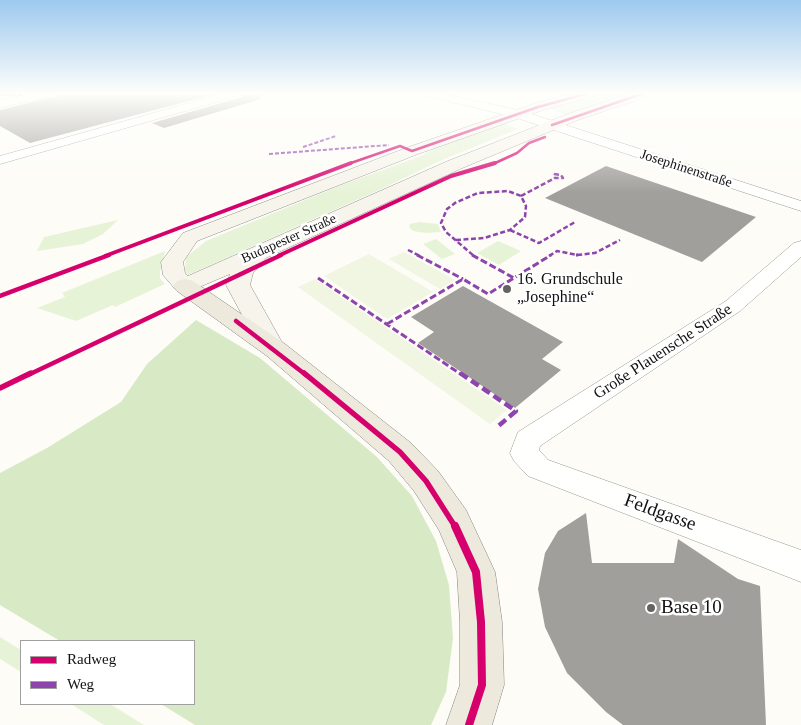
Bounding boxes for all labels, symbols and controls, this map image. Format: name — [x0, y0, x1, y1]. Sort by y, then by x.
street label: Josephinenstraße — [638, 146, 734, 192]
street label: Budapester Straße — [239, 211, 339, 267]
place label: 16. Grundschule „Josephine“ — [517, 270, 623, 308]
marker: 16. Grundschule „Josephine“ — [501, 283, 513, 295]
street label: Große Plauensche Straße — [590, 300, 736, 404]
street label: Feldgasse — [621, 489, 699, 537]
place label: Base 10 — [661, 597, 722, 619]
marker: Base 10 — [645, 602, 657, 614]
legend — [20, 640, 195, 705]
text: Radweg — [67, 651, 116, 667]
text: Weg — [67, 676, 94, 692]

